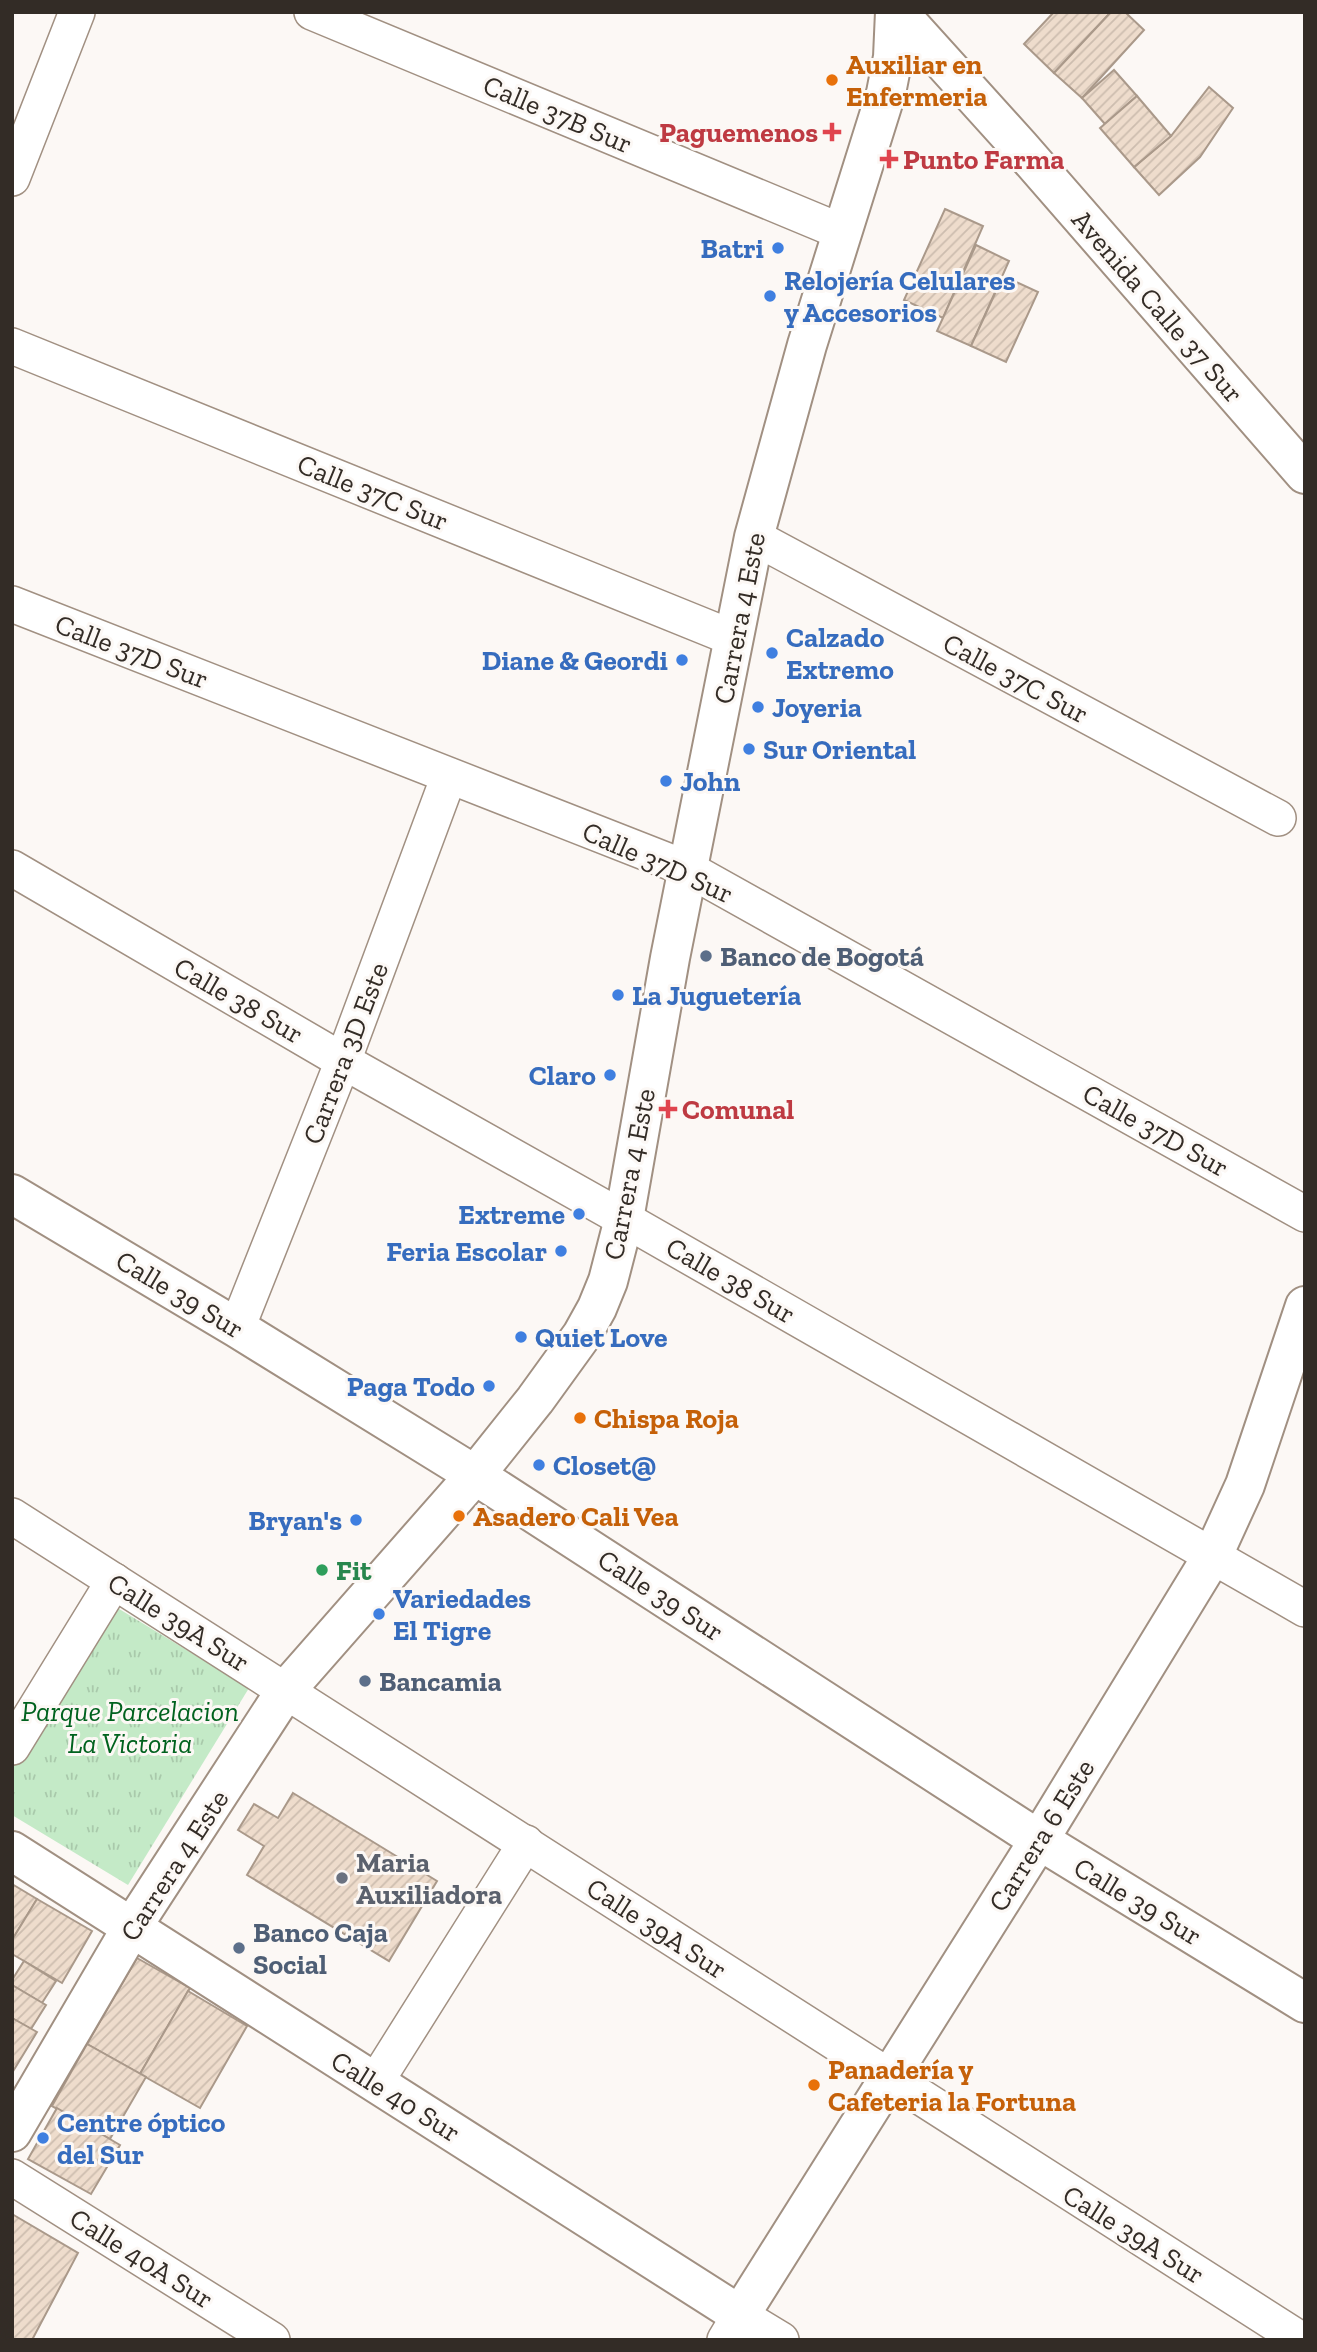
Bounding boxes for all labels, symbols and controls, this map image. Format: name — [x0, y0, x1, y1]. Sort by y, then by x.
place label: Auxiliar en Enfermeria — [846, 48, 987, 113]
street label: Calle 37B Sur — [478, 68, 637, 161]
marker: Auxiliar en Enfermeria — [824, 72, 840, 88]
place label: Paguemenos — [659, 116, 818, 149]
marker: Paguemenos — [824, 124, 840, 140]
place label: Punto Farma — [903, 143, 1065, 176]
marker: Punto Farma — [881, 151, 897, 167]
street label: Avenida Calle 37 Sur — [1065, 203, 1250, 409]
place label: Batri — [701, 232, 764, 265]
marker: Batri — [770, 240, 786, 256]
place label: Relojería Celulares y Accesorios — [784, 264, 1016, 329]
marker: Relojería Celulares y Accesorios — [762, 288, 778, 304]
street label: Calle 37C Sur — [293, 447, 453, 538]
street label: Carrera 4 Este — [707, 530, 772, 706]
street label: Calle 37D Sur — [51, 607, 213, 696]
place label: Calzado Extremo — [786, 621, 894, 686]
street label: Calle 37C Sur — [937, 626, 1094, 731]
place label: Diane & Geordi — [482, 644, 668, 677]
marker: Calzado Extremo — [764, 645, 780, 661]
marker: Diane & Geordi — [674, 652, 690, 668]
place label: Joyeria — [772, 691, 862, 724]
marker: Joyeria — [750, 699, 766, 715]
place label: Sur Oriental — [763, 733, 916, 766]
marker: Sur Oriental — [741, 741, 757, 757]
place label: John — [680, 765, 741, 798]
marker: John — [658, 773, 674, 789]
street label: Calle 37D Sur — [577, 815, 738, 910]
place label: Banco de Bogotá — [720, 940, 924, 973]
marker: Banco de Bogotá — [698, 948, 714, 964]
street label: Calle 38 Sur — [168, 950, 309, 1051]
street label: Carrera 3D Este — [296, 958, 395, 1149]
place label: La Juguetería — [632, 979, 801, 1012]
marker: La Juguetería — [610, 987, 626, 1003]
place label: Claro — [529, 1059, 596, 1092]
marker: Claro — [602, 1067, 618, 1083]
street label: Calle 37D Sur — [1077, 1077, 1234, 1184]
street label: Carrera 4 Este — [597, 1086, 662, 1262]
place label: Comunal — [682, 1093, 794, 1126]
marker: Comunal — [660, 1101, 676, 1117]
place label: Extreme — [458, 1198, 565, 1231]
marker: Extreme — [571, 1206, 587, 1222]
street label: Calle 38 Sur — [660, 1230, 801, 1331]
place label: Feria Escolar — [386, 1235, 547, 1268]
street label: Calle 39 Sur — [110, 1243, 250, 1345]
marker: Feria Escolar — [553, 1243, 569, 1259]
place label: Quiet Love — [535, 1321, 667, 1354]
marker: Quiet Love — [513, 1329, 529, 1345]
place label: Paga Todo — [347, 1370, 475, 1403]
marker: Paga Todo — [481, 1378, 497, 1394]
place label: Chispa Roja — [594, 1402, 739, 1435]
marker: Chispa Roja — [572, 1410, 588, 1426]
place label: Closet@ — [553, 1449, 656, 1482]
marker: Closet@ — [531, 1457, 547, 1473]
place label: Asadero Cali Vea — [473, 1500, 679, 1533]
place label: Bryan's — [248, 1504, 342, 1537]
marker: Asadero Cali Vea — [451, 1508, 467, 1524]
marker: Bryan's — [348, 1512, 364, 1528]
street label: Calle 39 Sur — [592, 1543, 730, 1648]
place label: Fit — [336, 1554, 372, 1587]
marker: Fit — [314, 1562, 330, 1578]
street label: Calle 39A Sur — [102, 1566, 256, 1679]
place label: Variedades El Tigre — [393, 1582, 531, 1647]
marker: Variedades El Tigre — [371, 1606, 387, 1622]
place label: Bancamia — [379, 1665, 502, 1698]
marker: Bancamia — [357, 1673, 373, 1689]
park label: Parque Parcelacion La Victoria — [21, 1695, 239, 1760]
street label: Carrera 6 Este — [981, 1753, 1101, 1918]
street label: Carrera 4 Este — [113, 1783, 236, 1947]
place label: Maria Auxiliadora — [356, 1846, 502, 1911]
street label: Calle 39 Sur — [1068, 1850, 1208, 1952]
marker: Maria Auxiliadora — [334, 1870, 350, 1886]
street label: Calle 39A Sur — [580, 1871, 733, 1986]
place label: Banco Caja Social — [253, 1916, 388, 1981]
marker: Banco Caja Social — [231, 1940, 247, 1956]
street label: Calle 40 Sur — [325, 2044, 466, 2149]
place label: Panadería y Cafeteria la Fortuna — [828, 2053, 1076, 2118]
marker: Panadería y Cafeteria la Fortuna — [806, 2077, 822, 2093]
place label: Centre óptico del Sur — [57, 2106, 226, 2171]
marker: Centre óptico del Sur — [35, 2130, 51, 2146]
street label: Calle 39A Sur — [1057, 2178, 1211, 2291]
street label: Calle 40A Sur — [64, 2201, 220, 2316]

